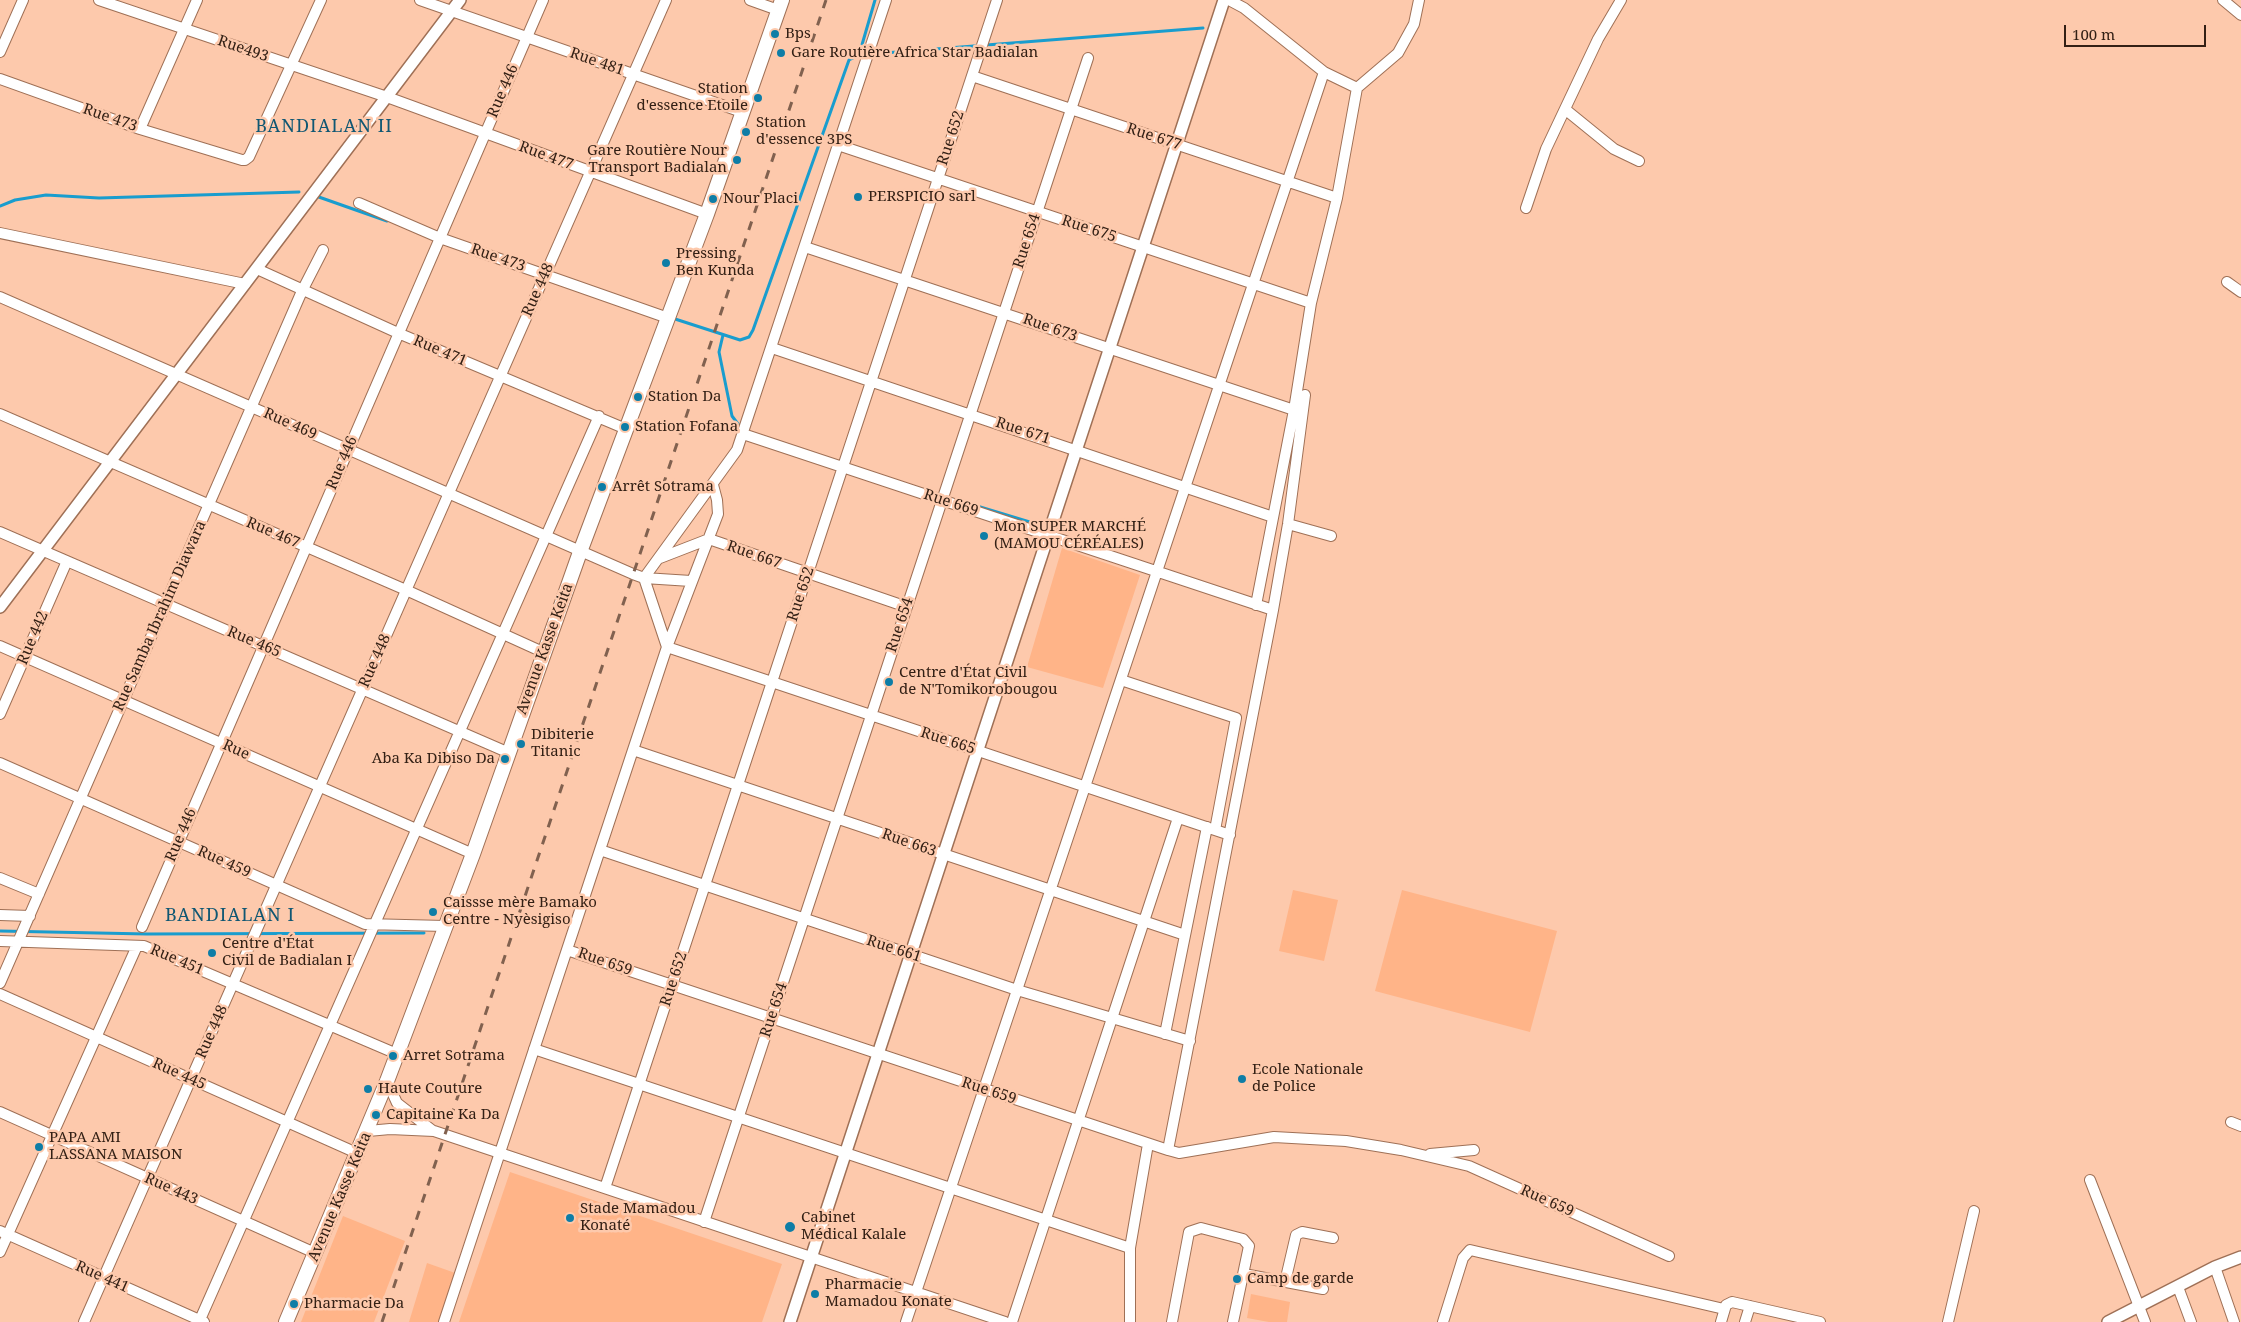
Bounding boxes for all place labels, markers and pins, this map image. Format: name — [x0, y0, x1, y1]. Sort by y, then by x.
place label: Bps — [785, 25, 811, 43]
marker: Bps — [769, 28, 781, 40]
place label: Gare Routière Africa Star Badialan — [791, 44, 1038, 62]
marker: Gare Routière Africa Star Badialan — [775, 47, 787, 59]
place label: Station d'essence Etoile — [636, 80, 748, 115]
marker: Station d'essence Etoile — [752, 92, 764, 104]
place label: Station d'essence 3PS — [756, 114, 852, 149]
marker: Station d'essence 3PS — [740, 126, 752, 138]
place label: Gare Routière Nour Transport Badialan — [587, 142, 727, 177]
marker: Gare Routière Nour Transport Badialan — [731, 154, 743, 166]
place label: PERSPICIO sarl — [868, 188, 976, 206]
place label: Nour Placi — [723, 190, 798, 208]
marker: PERSPICIO sarl — [852, 191, 864, 203]
marker: Nour Placi — [707, 193, 719, 205]
place label: Pressing Ben Kunda — [676, 245, 754, 280]
marker: Pressing Ben Kunda — [660, 257, 672, 269]
place label: Station Da — [648, 388, 722, 406]
marker: Station Da — [632, 391, 644, 403]
place label: Station Fofana — [635, 418, 738, 436]
marker: Station Fofana — [619, 421, 631, 433]
place label: Arrêt Sotrama — [612, 478, 714, 496]
marker: Arrêt Sotrama — [596, 481, 608, 493]
place label: Mon SUPER MARCHÉ (MAMOU CÉRÉALES) — [994, 518, 1146, 553]
marker: Mon SUPER MARCHÉ (MAMOU CÉRÉALES) — [978, 530, 990, 542]
place label: Centre d'État Civil de N'Tomikorobougou — [899, 664, 1057, 699]
marker: Centre d'État Civil de N'Tomikorobougou — [883, 676, 895, 688]
place label: Dibiterie Titanic — [531, 726, 594, 761]
marker: Dibiterie Titanic — [515, 738, 527, 750]
place label: Aba Ka Dibiso Da — [372, 750, 495, 768]
marker: Aba Ka Dibiso Da — [499, 753, 511, 765]
place label: Caissse mère Bamako Centre - Nyèsigiso — [443, 894, 597, 929]
marker: Caissse mère Bamako Centre - Nyèsigiso — [427, 906, 439, 918]
place label: Centre d'État Civil de Badialan I — [222, 935, 352, 970]
marker: Centre d'État Civil de Badialan I — [206, 947, 218, 959]
place label: Arret Sotrama — [403, 1047, 505, 1065]
marker: Arret Sotrama — [387, 1050, 399, 1062]
place label: Ecole Nationale de Police — [1252, 1061, 1363, 1096]
marker: Ecole Nationale de Police — [1236, 1073, 1248, 1085]
place label: Haute Couture — [378, 1080, 482, 1098]
marker: Haute Couture — [362, 1083, 374, 1095]
place label: Capitaine Ka Da — [386, 1106, 500, 1124]
marker: Capitaine Ka Da — [370, 1109, 382, 1121]
place label: PAPA AMI LASSANA MAISON — [49, 1129, 182, 1164]
marker: PAPA AMI LASSANA MAISON — [33, 1141, 45, 1153]
place label: Stade Mamadou Konaté — [580, 1200, 696, 1235]
place label: Cabinet Médical Kalale — [801, 1209, 906, 1244]
marker: Stade Mamadou Konaté — [564, 1212, 576, 1224]
marker: Cabinet Médical Kalale — [783, 1220, 797, 1234]
place label: Camp de garde — [1247, 1270, 1354, 1288]
marker: Camp de garde — [1231, 1273, 1243, 1285]
place label: Pharmacie Mamadou Konate — [825, 1276, 952, 1311]
marker: Pharmacie Mamadou Konate — [809, 1288, 821, 1300]
place label: Pharmacie Da — [304, 1295, 404, 1313]
marker: Pharmacie Da — [288, 1298, 300, 1310]

